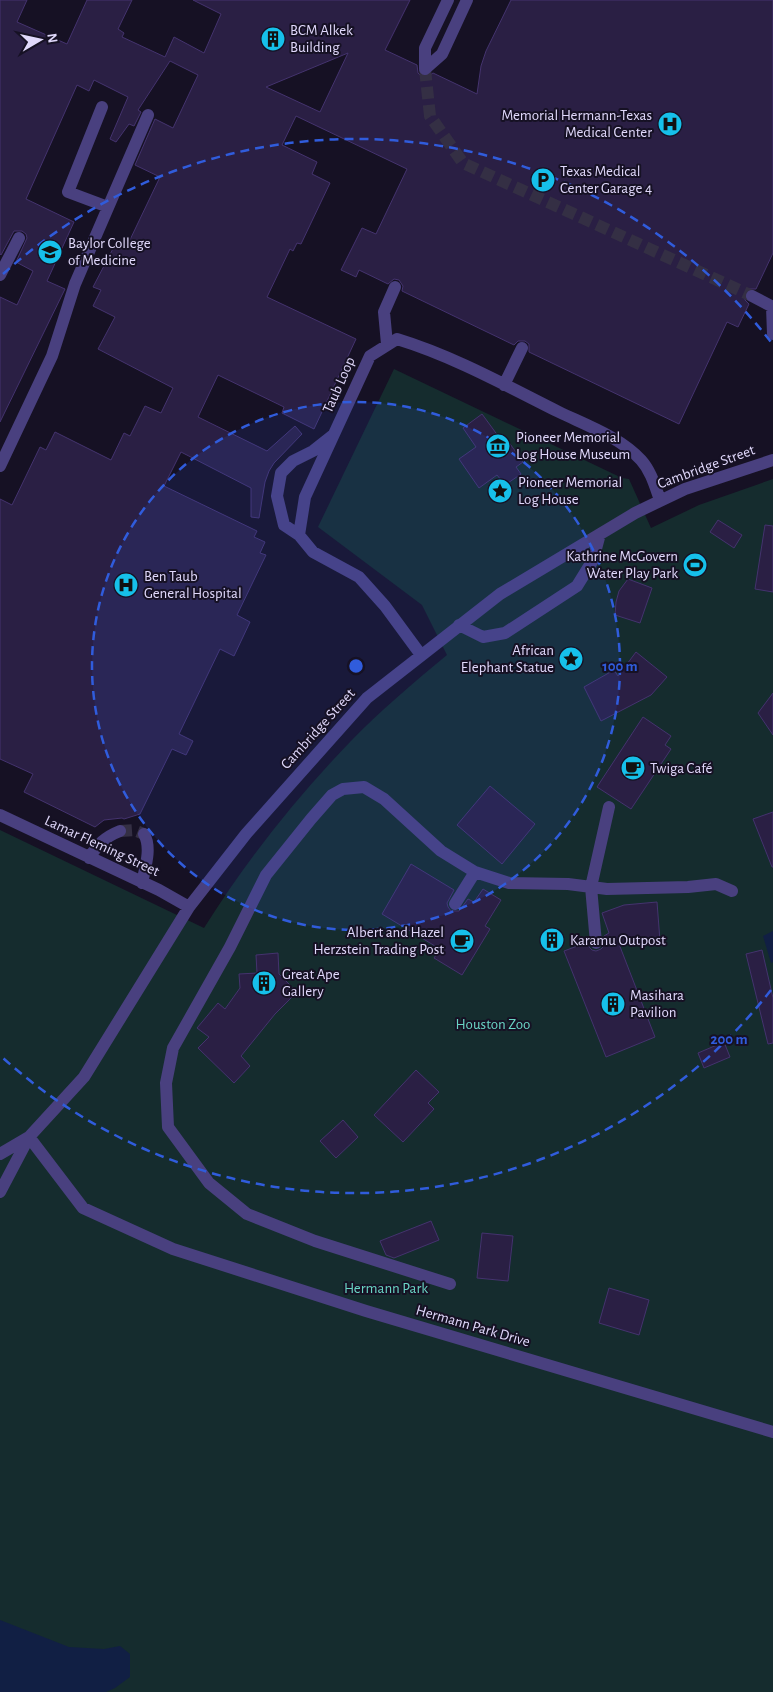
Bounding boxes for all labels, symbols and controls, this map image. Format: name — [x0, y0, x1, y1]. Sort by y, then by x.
north arrow — [15, 15, 65, 65]
place label: BCM Alkek Building — [290, 23, 353, 55]
building icon: BCM Alkek Building — [260, 26, 286, 52]
text: N — [44, 32, 60, 44]
place label: Memorial Hermann-Texas Medical Center — [501, 108, 652, 140]
hospital icon: Memorial Hermann-Texas Medical Center — [657, 111, 683, 137]
place label: Texas Medical Center Garage 4 — [560, 164, 652, 196]
parking icon: Texas Medical Center Garage 4 — [530, 167, 556, 193]
place label: Baylor College of Medicine — [68, 236, 151, 268]
school or university icon: Baylor College of Medicine — [37, 239, 63, 265]
street label: Taub Loop — [320, 355, 358, 415]
place label: Pioneer Memorial Log House Museum — [516, 430, 630, 462]
museum icon: Pioneer Memorial Log House Museum — [485, 433, 511, 459]
street label: Cambridge Street — [655, 442, 757, 492]
place label: Pioneer Memorial Log House — [518, 475, 622, 507]
place icon: Pioneer Memorial Log House — [487, 478, 513, 504]
place label: Kathrine McGovern Water Play Park — [566, 549, 678, 581]
sports icon: Kathrine McGovern Water Play Park — [682, 552, 708, 578]
place label: Ben Taub General Hospital — [144, 569, 242, 601]
hospital icon: Ben Taub General Hospital — [113, 572, 139, 598]
place label: African Elephant Statue — [461, 643, 554, 675]
place icon: African Elephant Statue — [558, 646, 584, 672]
centre of rings — [347, 657, 365, 675]
text: 100 m — [602, 659, 638, 674]
street label: Cambridge Street — [278, 686, 358, 772]
cafe icon: Twiga Café — [620, 755, 646, 781]
place label: Twiga Café — [650, 761, 712, 776]
street label: Lamar Fleming Street — [42, 813, 162, 879]
place label: Albert and Hazel Herzstein Trading Post — [313, 925, 444, 957]
building icon: Karamu Outpost — [539, 927, 565, 953]
cafe icon: Albert and Hazel Herzstein Trading Post — [449, 928, 475, 954]
place label: Karamu Outpost — [570, 933, 666, 948]
place label: Great Ape Gallery — [282, 967, 340, 999]
building icon: Great Ape Gallery — [251, 970, 277, 996]
place label: Masihara Pavilion — [630, 988, 684, 1020]
building icon: Masihara Pavilion — [600, 991, 626, 1017]
park label: Houston Zoo — [456, 1017, 530, 1032]
text: 200 m — [710, 1032, 748, 1047]
park label: Hermann Park — [344, 1281, 428, 1296]
street label: Hermann Park Drive — [414, 1303, 532, 1349]

